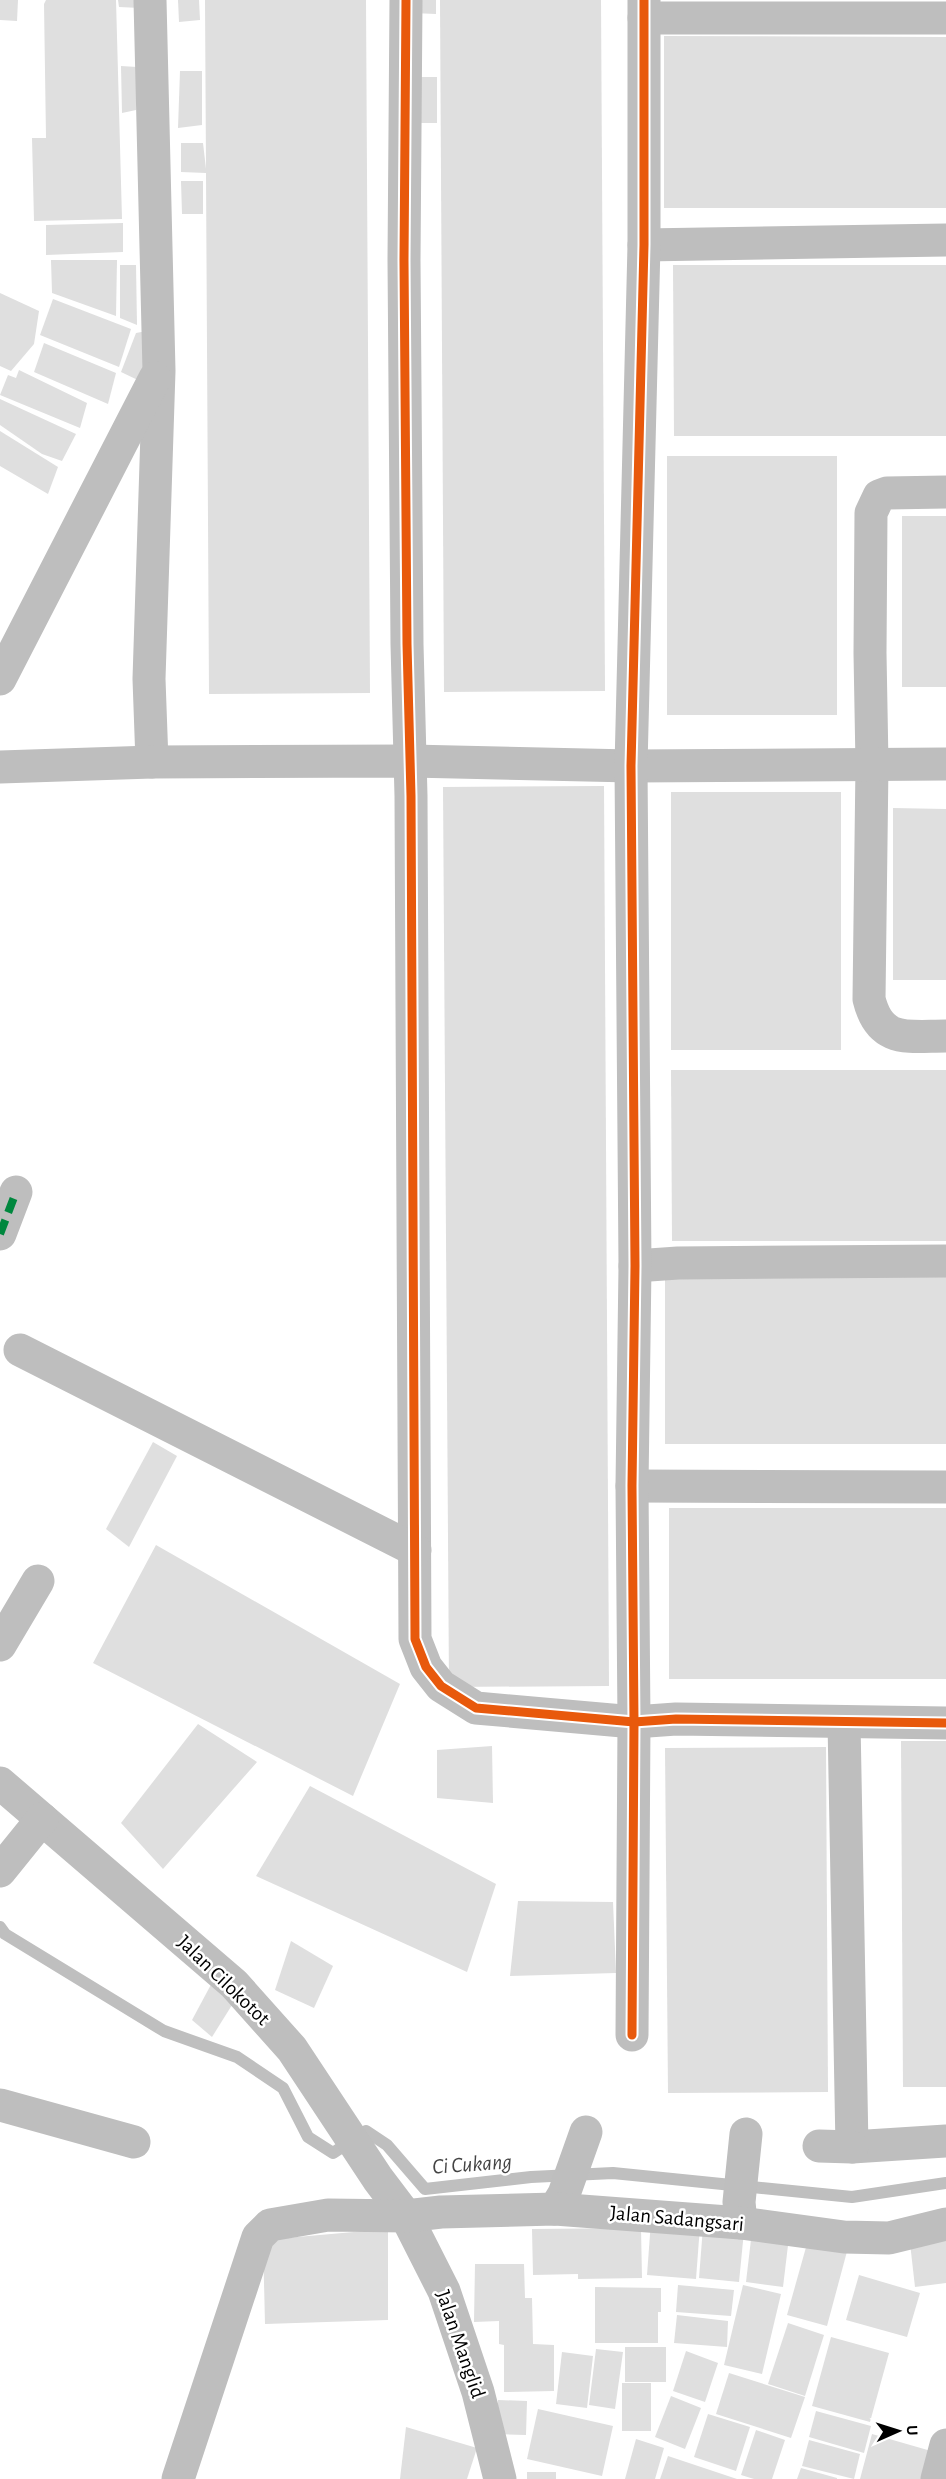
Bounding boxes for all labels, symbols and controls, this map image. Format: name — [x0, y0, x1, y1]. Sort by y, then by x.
street label: Jalan Cilokotot — [173, 1931, 274, 2030]
water label: Ci Cukang — [432, 2150, 513, 2178]
street label: Jalan Sadangsari — [609, 2202, 745, 2235]
street label: Jalan Manglid — [432, 2287, 489, 2401]
north arrow — [868, 2401, 928, 2461]
text: U — [904, 2425, 920, 2436]

